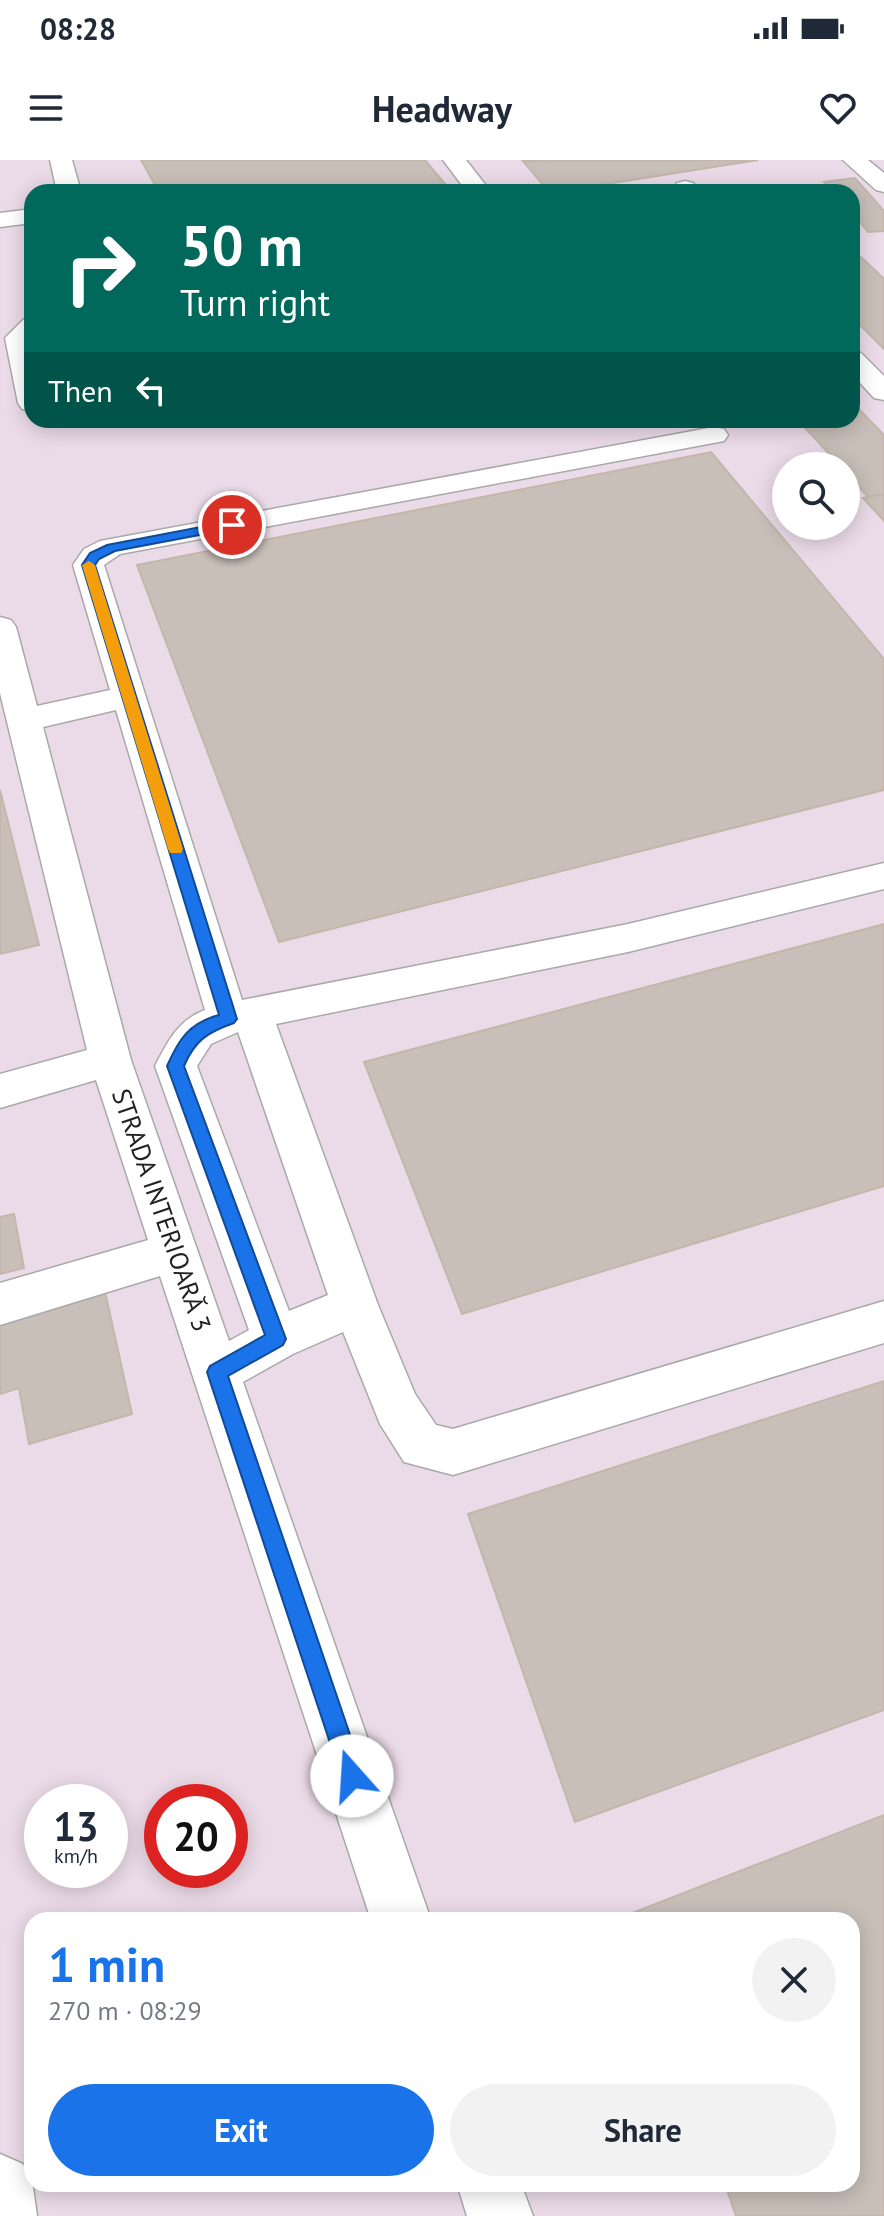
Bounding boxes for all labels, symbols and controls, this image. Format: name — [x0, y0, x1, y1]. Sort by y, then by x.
text: 08:28 — [40, 9, 116, 48]
text: Headway — [372, 85, 512, 132]
icon: menu — [24, 86, 68, 130]
icon: heart — [816, 86, 860, 130]
text: 50 m — [180, 209, 303, 281]
icon: right — [48, 216, 152, 320]
text: Turn right — [180, 279, 330, 326]
icon: left — [129, 368, 173, 412]
text: Then — [48, 371, 113, 410]
map controls — [772, 452, 860, 540]
button: search — [772, 452, 860, 540]
pin — [198, 491, 266, 559]
icon: arrive — [210, 503, 254, 547]
street label: STRADA INTERIOARĂ 3 — [105, 1084, 219, 1336]
position arrow — [310, 1734, 394, 1818]
speed limit sign: 20 — [144, 1784, 248, 1888]
text: 13 — [53, 1800, 99, 1852]
text: km/h — [54, 1843, 98, 1869]
text: 1 min — [48, 1933, 165, 1995]
button: close — [752, 1938, 836, 2022]
text: 270 m · 08:29 — [48, 1994, 202, 2027]
button: Exit — [48, 2084, 434, 2176]
button: Share — [450, 2084, 836, 2176]

